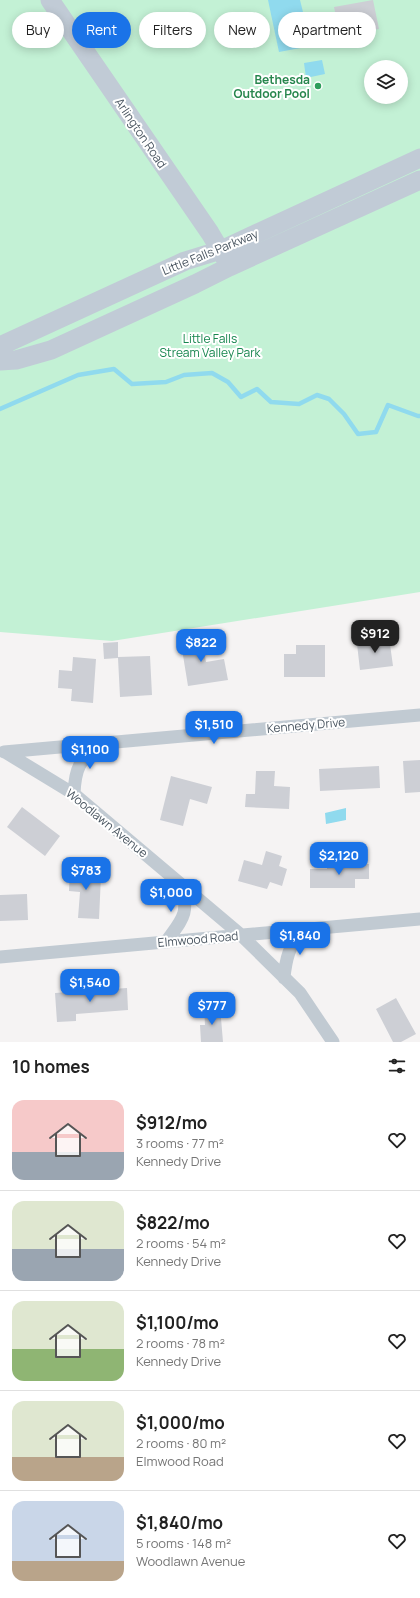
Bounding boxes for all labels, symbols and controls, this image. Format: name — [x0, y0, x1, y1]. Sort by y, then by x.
chip: Buy — [12, 12, 64, 48]
chip: Rent — [72, 12, 131, 48]
chip: Filters — [139, 12, 206, 48]
chip: New — [214, 12, 270, 48]
chip: Apartment — [278, 12, 376, 48]
map controls — [364, 60, 408, 104]
button: layers — [364, 60, 408, 104]
place label: Bethesda Outdoor Pool — [233, 71, 310, 102]
marker: Bethesda Outdoor Pool — [313, 81, 323, 91]
street label: Arlington Road — [111, 95, 171, 171]
street label: Little Falls Parkway — [159, 225, 261, 279]
park label: Little Falls Stream Valley Park — [159, 330, 262, 361]
pin: $912 — [351, 620, 399, 654]
text: $912 — [360, 624, 390, 642]
pin: $822 — [177, 629, 225, 663]
text: $822 — [185, 633, 217, 651]
pin: $1,510 — [181, 711, 247, 745]
street label: Kennedy Drive — [266, 713, 346, 737]
text: $1,510 — [194, 715, 234, 733]
pin: $1,100 — [57, 736, 123, 770]
text: $1,100 — [71, 740, 109, 758]
street label: Woodlawn Avenue — [62, 785, 152, 861]
pin: $2,120 — [306, 842, 372, 876]
text: $2,120 — [319, 846, 359, 864]
pin: $783 — [62, 857, 110, 891]
text: $783 — [71, 861, 101, 879]
pin: $1,000 — [138, 879, 204, 913]
text: $1,000 — [150, 883, 192, 901]
pin: $1,840 — [267, 922, 333, 956]
text: $1,840 — [279, 926, 321, 944]
street label: Elmwood Road — [157, 927, 239, 951]
pin: $1,540 — [57, 969, 123, 1003]
text: $1,540 — [69, 973, 111, 991]
pin: $777 — [188, 992, 236, 1026]
text: $777 — [197, 996, 227, 1014]
text: 10 homes — [12, 1055, 90, 1078]
icon: filters — [386, 1055, 408, 1077]
text: $912/mo — [136, 1111, 207, 1134]
icon: home — [44, 1116, 92, 1164]
icon: heart — [386, 1129, 408, 1151]
text: 3 rooms · 77 m² — [136, 1134, 224, 1152]
text: Kennedy Drive — [136, 1152, 221, 1170]
text: $822/mo — [136, 1211, 210, 1234]
icon: home — [44, 1217, 92, 1265]
icon: heart — [386, 1230, 408, 1252]
text: 2 rooms · 54 m² — [136, 1234, 226, 1252]
text: Kennedy Drive — [136, 1252, 221, 1270]
text: $1,100/mo — [136, 1311, 219, 1334]
icon: home — [44, 1317, 92, 1365]
icon: heart — [386, 1330, 408, 1352]
text: 2 rooms · 78 m² — [136, 1334, 225, 1352]
text: Kennedy Drive — [136, 1352, 221, 1370]
text: $1,000/mo — [136, 1411, 225, 1434]
icon: home — [44, 1417, 92, 1465]
icon: heart — [386, 1430, 408, 1452]
text: 2 rooms · 80 m² — [136, 1434, 226, 1452]
text: Elmwood Road — [136, 1452, 224, 1470]
text: $1,840/mo — [136, 1511, 223, 1534]
icon: home — [44, 1517, 92, 1565]
icon: heart — [386, 1530, 408, 1552]
text: 5 rooms · 148 m² — [136, 1534, 231, 1552]
text: Woodlawn Avenue — [136, 1552, 245, 1570]

